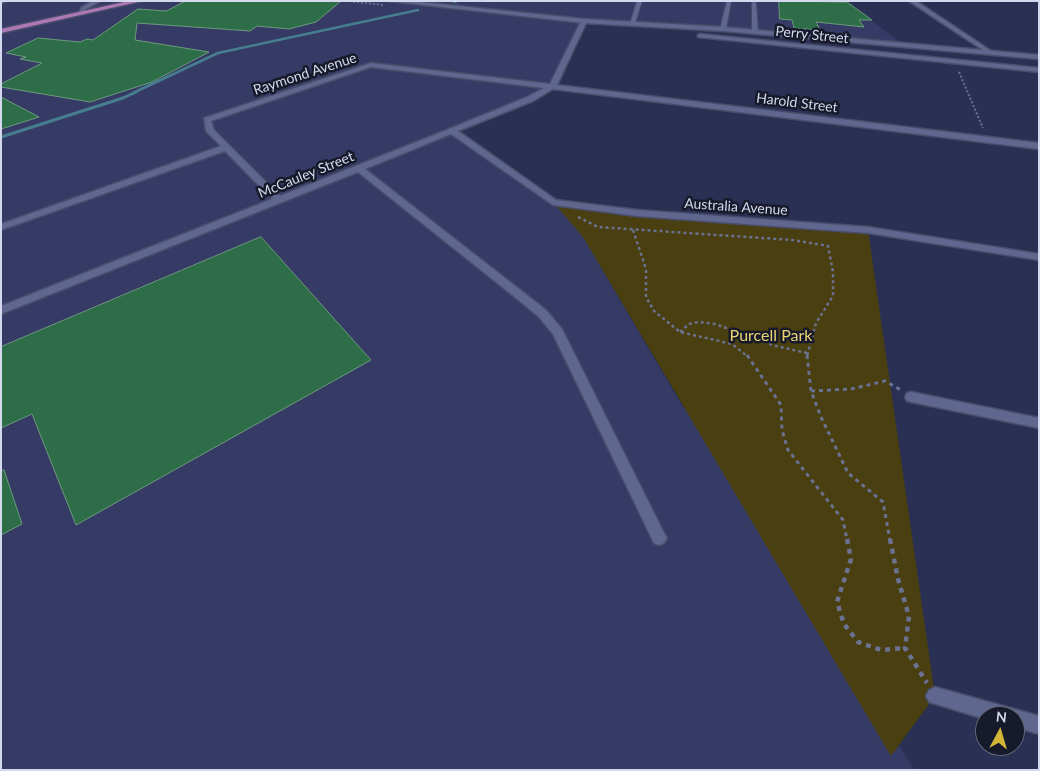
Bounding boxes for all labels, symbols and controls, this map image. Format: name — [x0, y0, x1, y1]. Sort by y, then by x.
street label: Perry Street — [775, 23, 849, 47]
street label: Raymond Avenue — [251, 49, 359, 99]
street label: Harold Street — [755, 90, 839, 116]
street label: McCauley Street — [256, 148, 356, 202]
street label: Australia Avenue — [684, 195, 788, 219]
park label: Purcell Park — [730, 326, 812, 346]
north arrow — [975, 706, 1025, 756]
text: N — [995, 708, 1008, 726]

